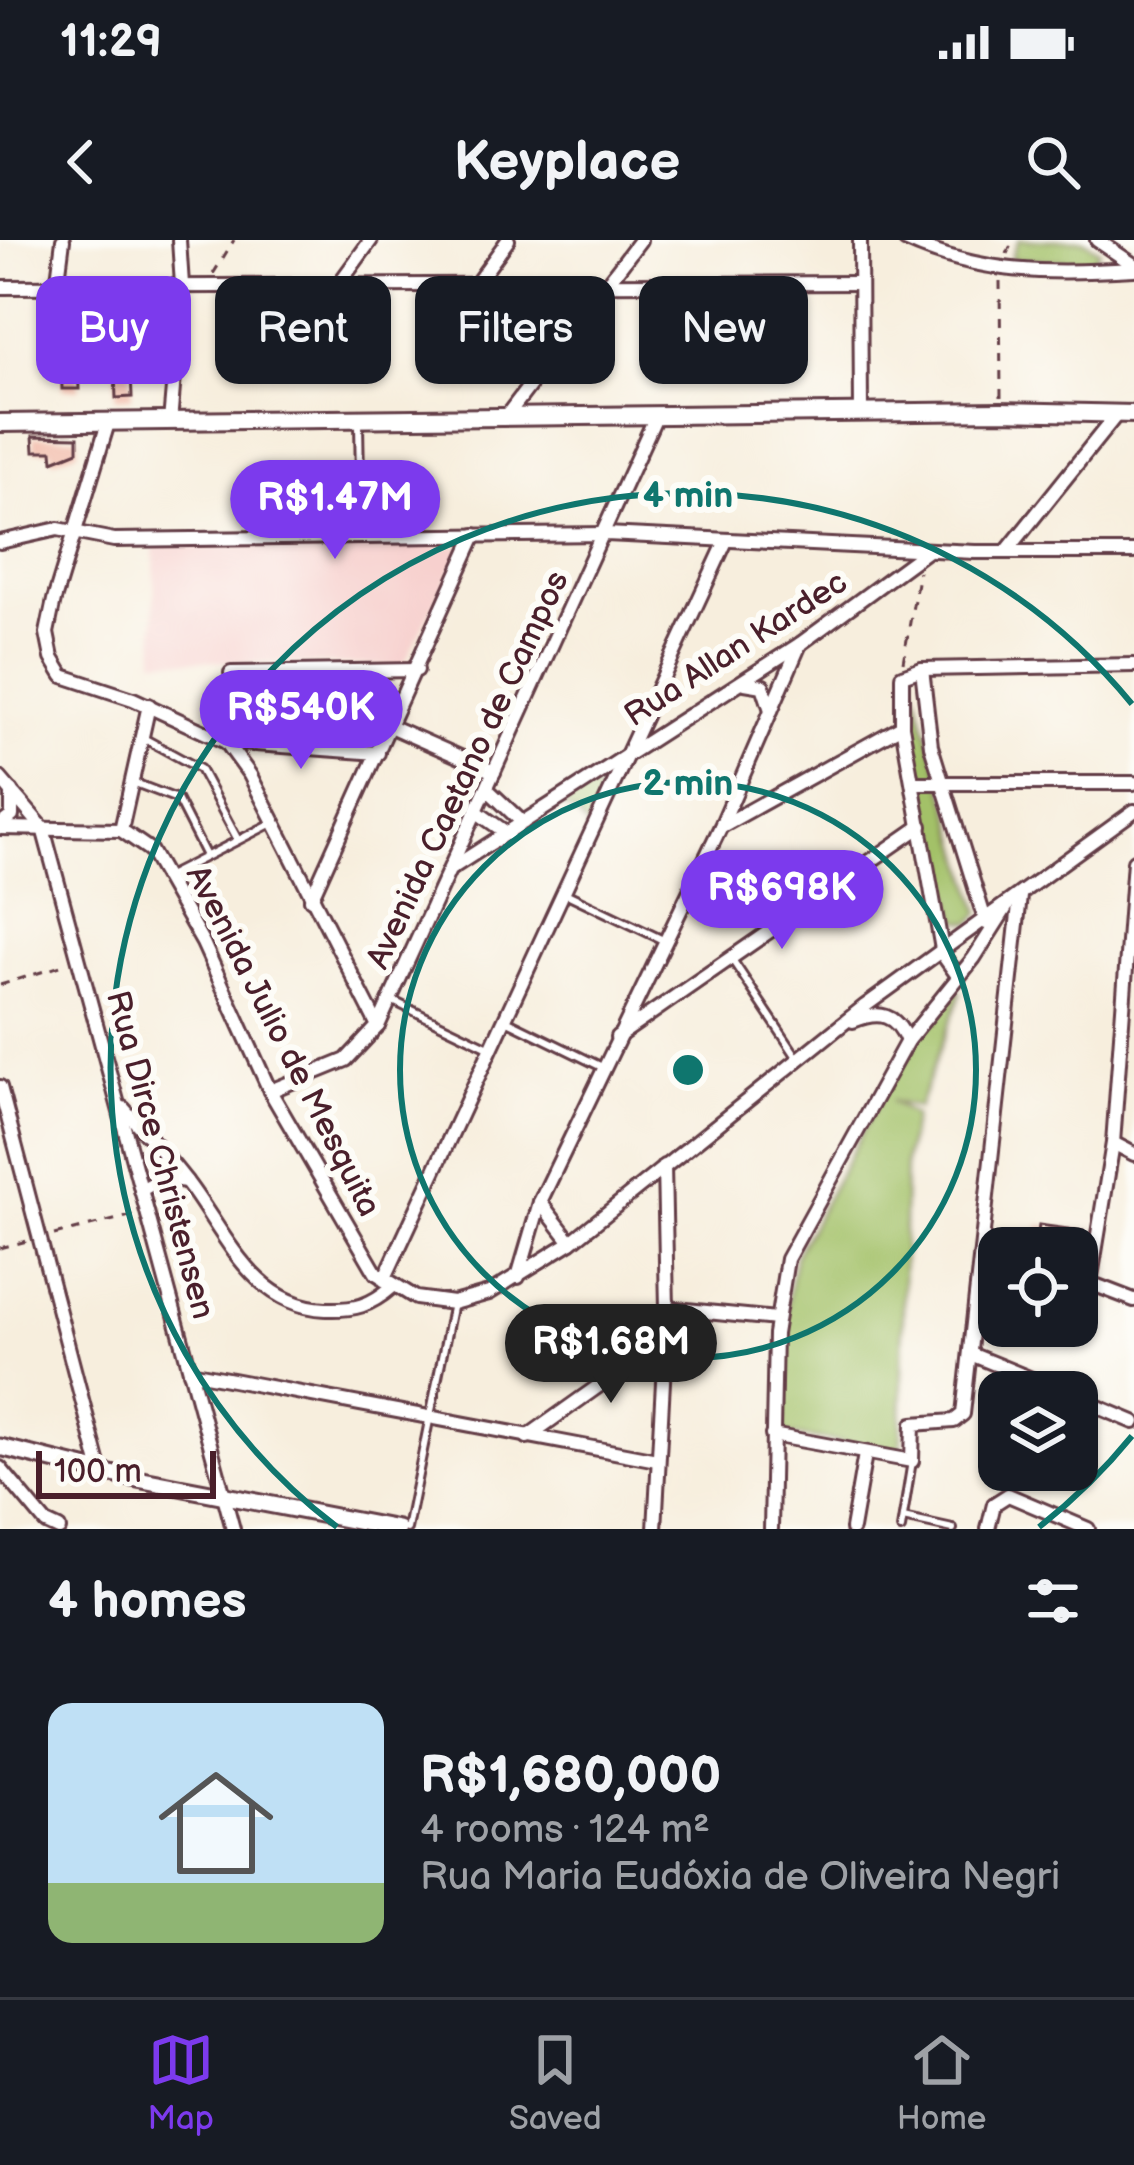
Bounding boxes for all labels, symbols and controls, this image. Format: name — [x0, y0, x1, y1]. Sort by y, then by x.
text: 11:29 — [60, 15, 162, 70]
icon: back — [48, 129, 114, 195]
icon: search — [1020, 129, 1086, 195]
text: Keyplace — [454, 130, 680, 195]
chip: Buy — [36, 276, 191, 384]
chip: Rent — [215, 276, 391, 384]
chip: Filters — [415, 276, 615, 384]
chip: New — [639, 276, 808, 384]
pin: R$1.47M — [224, 460, 446, 562]
text: R$1.47M — [257, 475, 413, 522]
text: 4 min — [643, 475, 733, 518]
street label: Rua Allan Kardec — [617, 562, 855, 736]
street label: Avenida Caetano de Campos — [358, 565, 578, 975]
pin: R$540K — [203, 670, 399, 772]
text: R$540K — [227, 685, 375, 732]
text: 2 min — [643, 763, 733, 806]
pin: R$698K — [684, 850, 880, 952]
street label: Avenida Julio de Mesquita — [177, 859, 389, 1223]
text: R$698K — [708, 865, 856, 912]
street label: Rua Dirce Christensen — [97, 987, 223, 1323]
centre of rings — [667, 1049, 709, 1091]
map controls — [978, 1227, 1098, 1491]
button: locate — [978, 1227, 1098, 1347]
pin: R$1.68M — [500, 1304, 722, 1406]
text: R$1.68M — [532, 1319, 690, 1366]
button: layers — [978, 1371, 1098, 1491]
scale bar — [36, 1445, 216, 1498]
text: 100 m — [54, 1452, 142, 1492]
icon: filters — [1020, 1568, 1086, 1634]
text: 4 homes — [48, 1571, 247, 1632]
text: R$1,680,000 — [420, 1746, 721, 1807]
icon: home — [144, 1751, 288, 1895]
text: 4 rooms · 124 m² — [420, 1807, 710, 1854]
text: Rua Maria Eudóxia de Oliveira Negri — [420, 1854, 1060, 1901]
tab: Map — [148, 2027, 214, 2139]
tab: Saved — [509, 2027, 602, 2139]
tab: Home — [897, 2027, 986, 2139]

